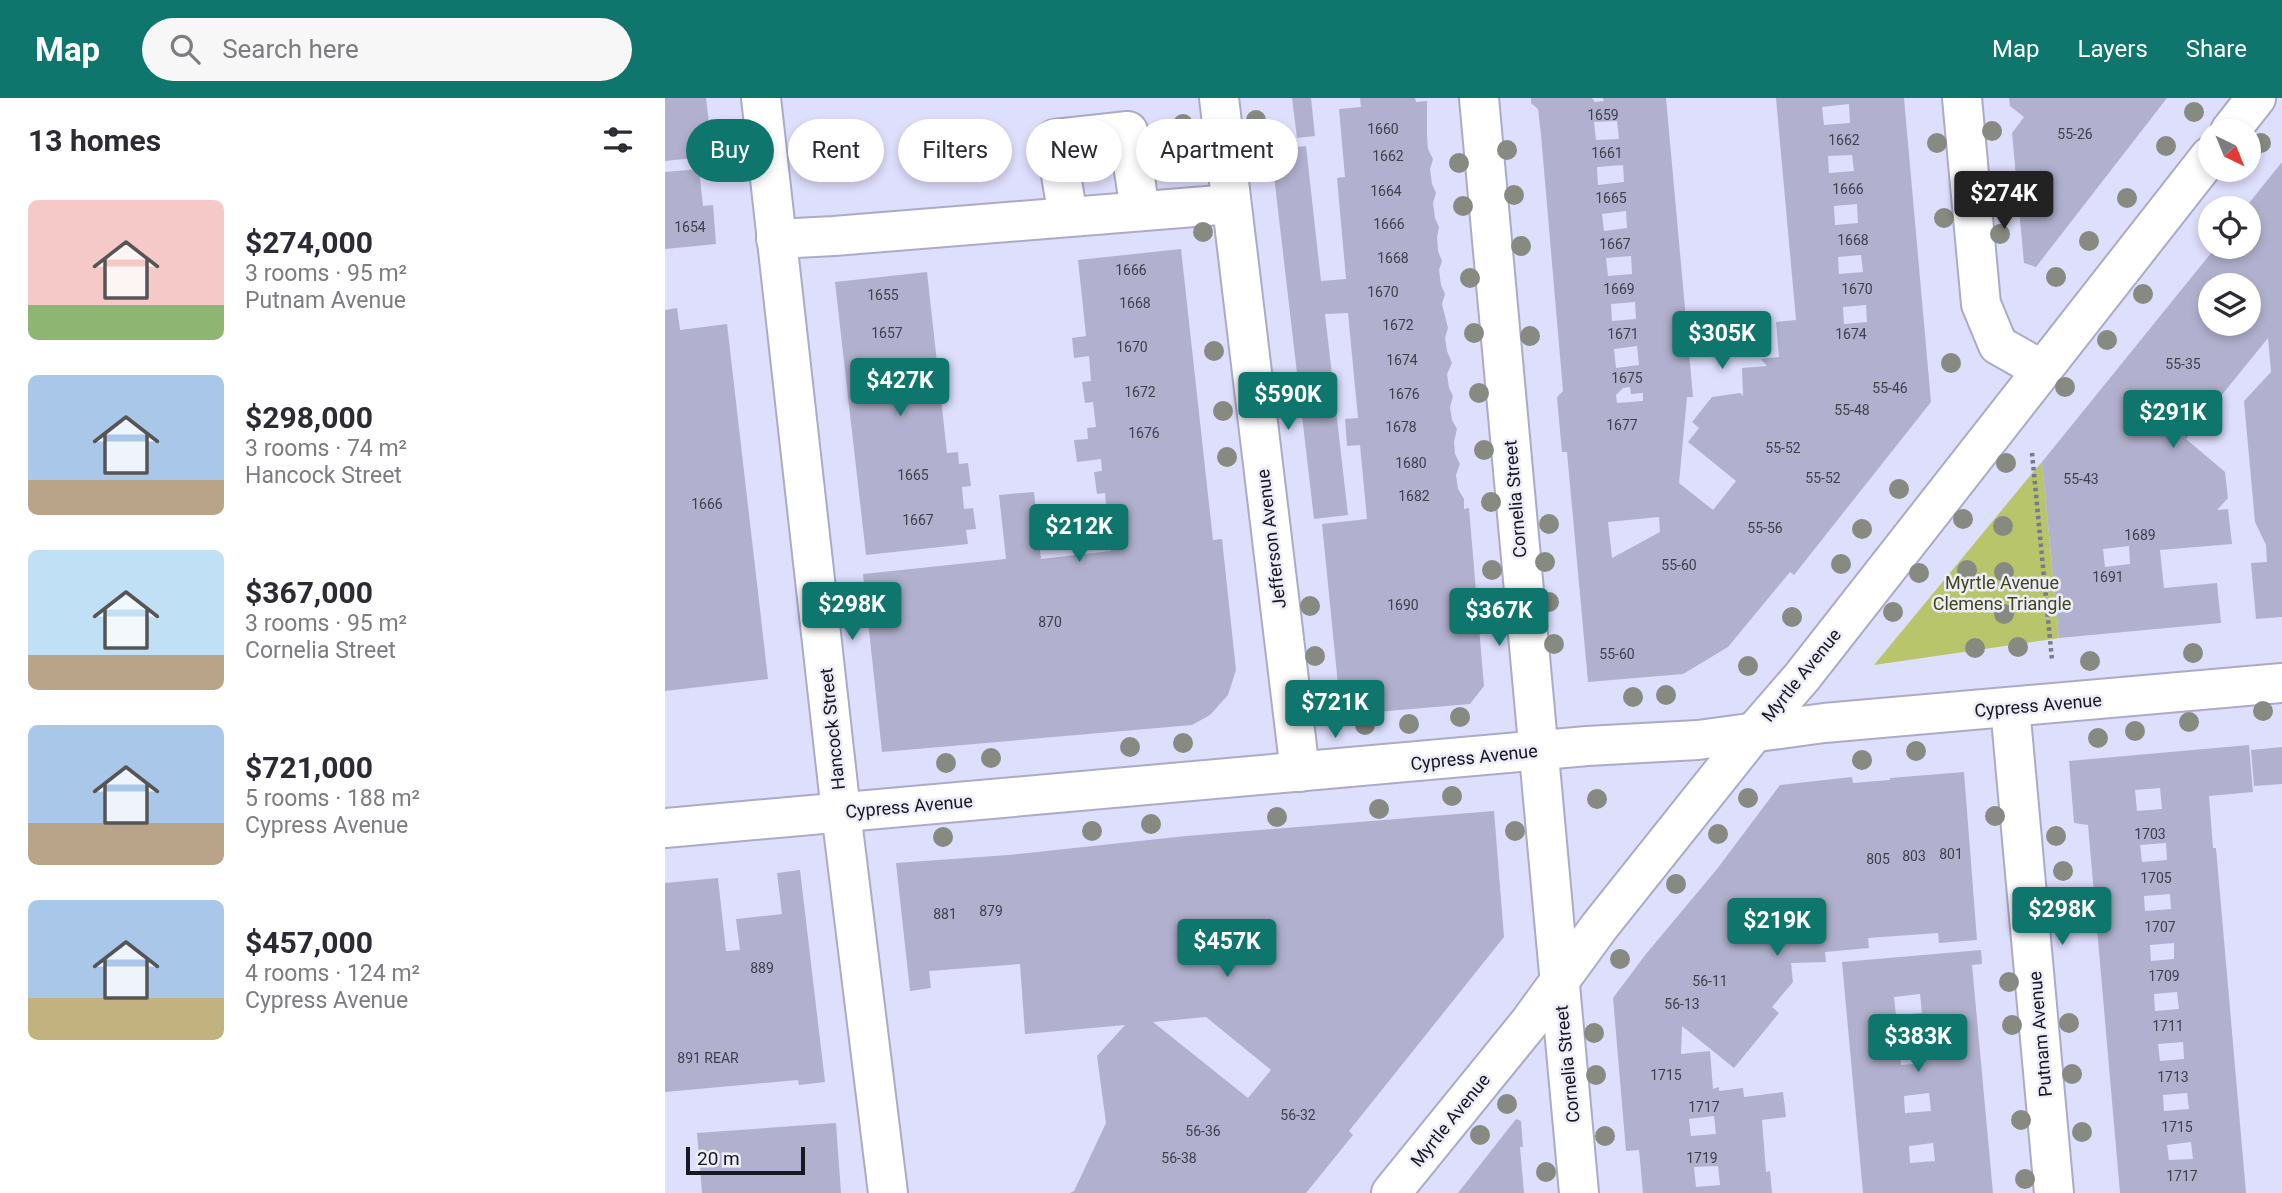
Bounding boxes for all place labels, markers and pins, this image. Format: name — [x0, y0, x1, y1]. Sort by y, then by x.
pin: $274K — [1955, 172, 2053, 231]
pin: $305K — [1673, 312, 1771, 371]
pin: $427K — [851, 358, 949, 418]
pin: $590K — [1239, 372, 1337, 432]
pin: $291K — [2124, 390, 2222, 450]
pin: $212K — [1030, 504, 1128, 564]
pin: $298K — [803, 582, 901, 642]
pin: $367K — [1450, 588, 1548, 648]
pin: $721K — [1286, 680, 1384, 740]
pin: $298K — [2013, 888, 2111, 947]
pin: $219K — [1728, 898, 1826, 958]
pin: $457K — [1178, 920, 1276, 979]
pin: $383K — [1869, 1014, 1967, 1074]

